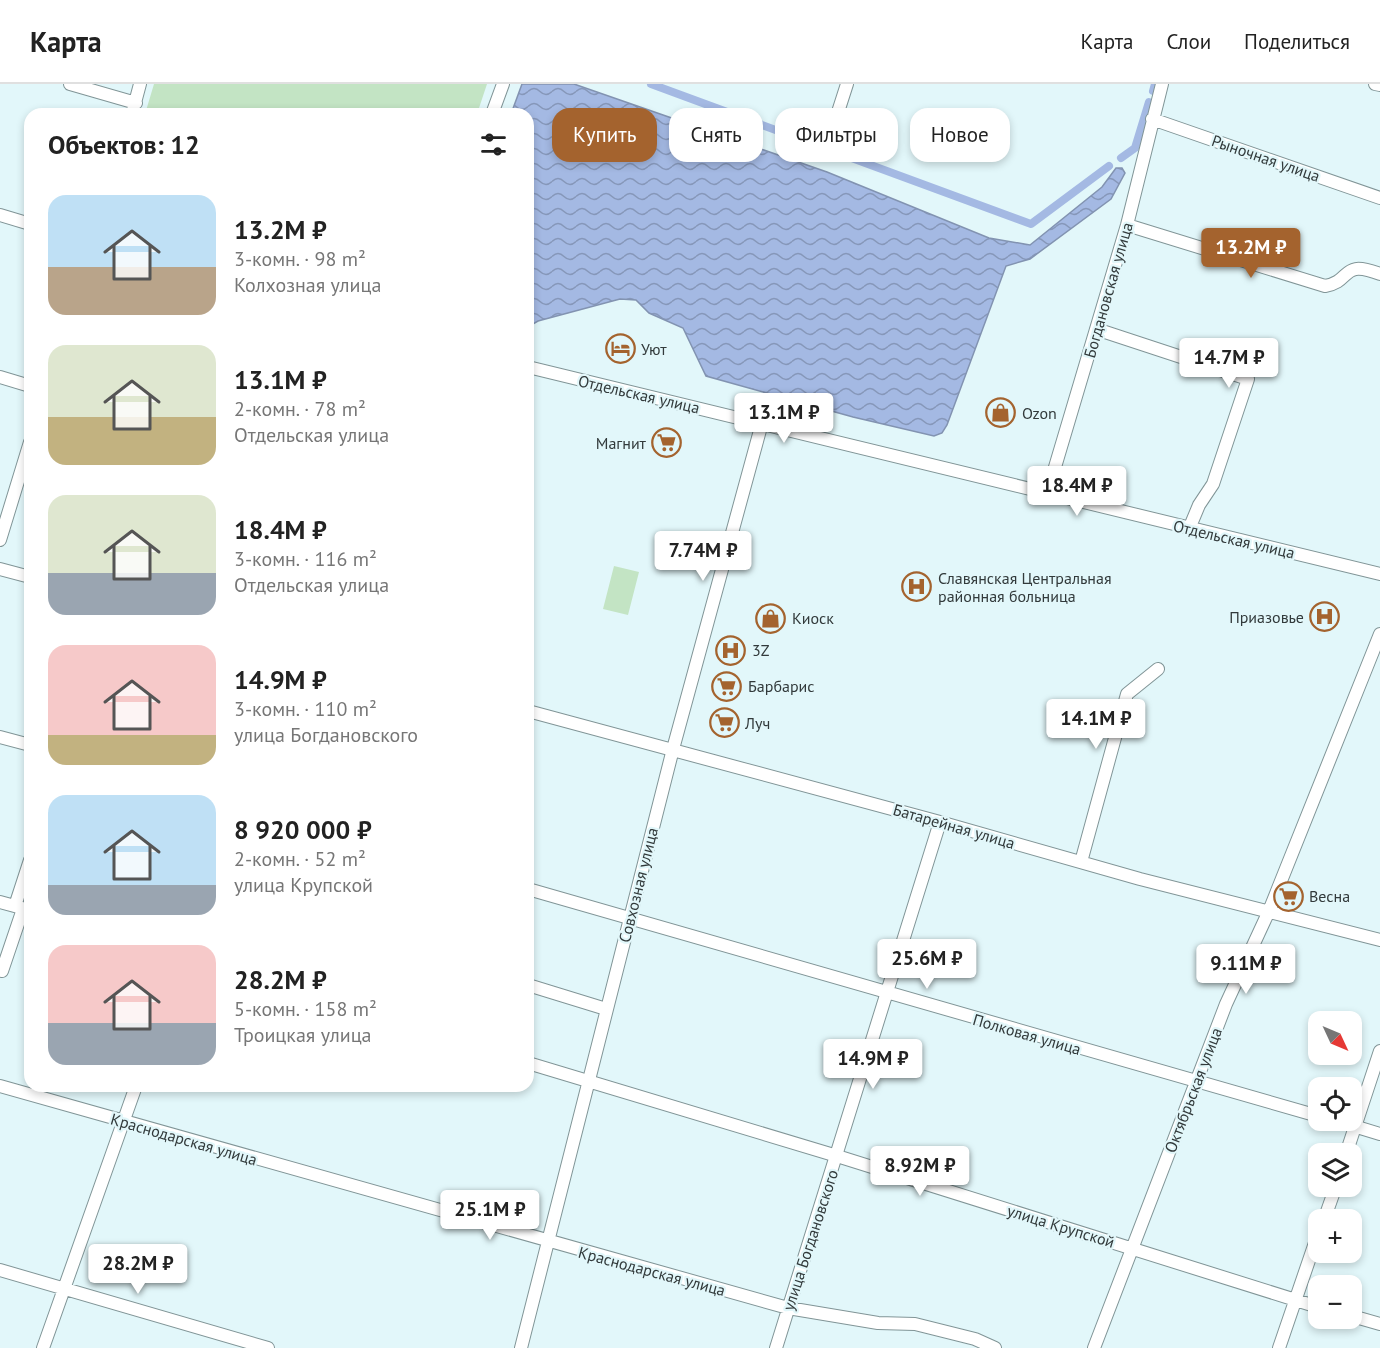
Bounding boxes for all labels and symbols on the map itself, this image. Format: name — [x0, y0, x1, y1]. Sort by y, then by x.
street label: Рыночная улица — [1209, 130, 1323, 186]
street label: Богдановская улица — [1079, 220, 1137, 360]
pin: 13.2M ₽ — [1196, 228, 1306, 279]
hotel icon: Уют — [604, 333, 636, 365]
pin: 14.7M ₽ — [1174, 338, 1284, 389]
place label: Уют — [641, 339, 667, 359]
street label: Отдельская улица — [576, 370, 702, 418]
pin: 13.1M ₽ — [729, 393, 839, 444]
shop icon: Ozon — [985, 397, 1017, 429]
place label: Ozon — [1022, 403, 1057, 423]
supermarket icon: Магнит — [651, 427, 683, 459]
place label: Магнит — [596, 433, 647, 453]
pin: 18.4M ₽ — [1022, 466, 1132, 517]
street label: Отдельская улица — [1171, 515, 1297, 563]
pin: 7.74M ₽ — [648, 531, 758, 582]
place label: Славянская Центральная районная больница — [938, 568, 1112, 606]
hospital icon: Славянская Центральная районная больница — [901, 571, 933, 603]
hospital icon: Приазовье — [1309, 601, 1341, 633]
shop icon: Киоск — [755, 602, 787, 634]
place label: Приазовье — [1229, 607, 1304, 627]
place label: Киоск — [792, 608, 834, 628]
hospital icon: 3Z — [715, 634, 747, 666]
place label: 3Z — [752, 640, 770, 660]
supermarket icon: Барбарис — [711, 670, 743, 702]
place label: Барбарис — [748, 676, 815, 696]
pin: 14.1M ₽ — [1041, 699, 1151, 750]
supermarket icon: Луч — [708, 707, 740, 739]
place label: Луч — [744, 713, 770, 733]
street label: Батарейная улица — [891, 799, 1017, 853]
street label: Совхозная улица — [614, 825, 662, 945]
supermarket icon: Весна — [1272, 880, 1304, 912]
place label: Весна — [1309, 886, 1350, 906]
pin: 25.6M ₽ — [872, 939, 982, 990]
pin: 9.11M ₽ — [1191, 944, 1301, 995]
street label: Полковая улица — [971, 1009, 1083, 1059]
north arrow — [1308, 1011, 1362, 1065]
street label: Октябрьская улица — [1160, 1025, 1226, 1155]
pin: 14.9M ₽ — [818, 1039, 928, 1090]
street label: Краснодарская улица — [109, 1109, 259, 1169]
pin: 8.92M ₽ — [865, 1146, 975, 1197]
street label: улица Богдановского — [778, 1167, 842, 1313]
pin: 25.1M ₽ — [435, 1190, 545, 1241]
street label: улица Крупской — [1005, 1200, 1117, 1252]
street label: Краснодарская улица — [576, 1242, 728, 1300]
pin: 28.2M ₽ — [83, 1244, 193, 1295]

